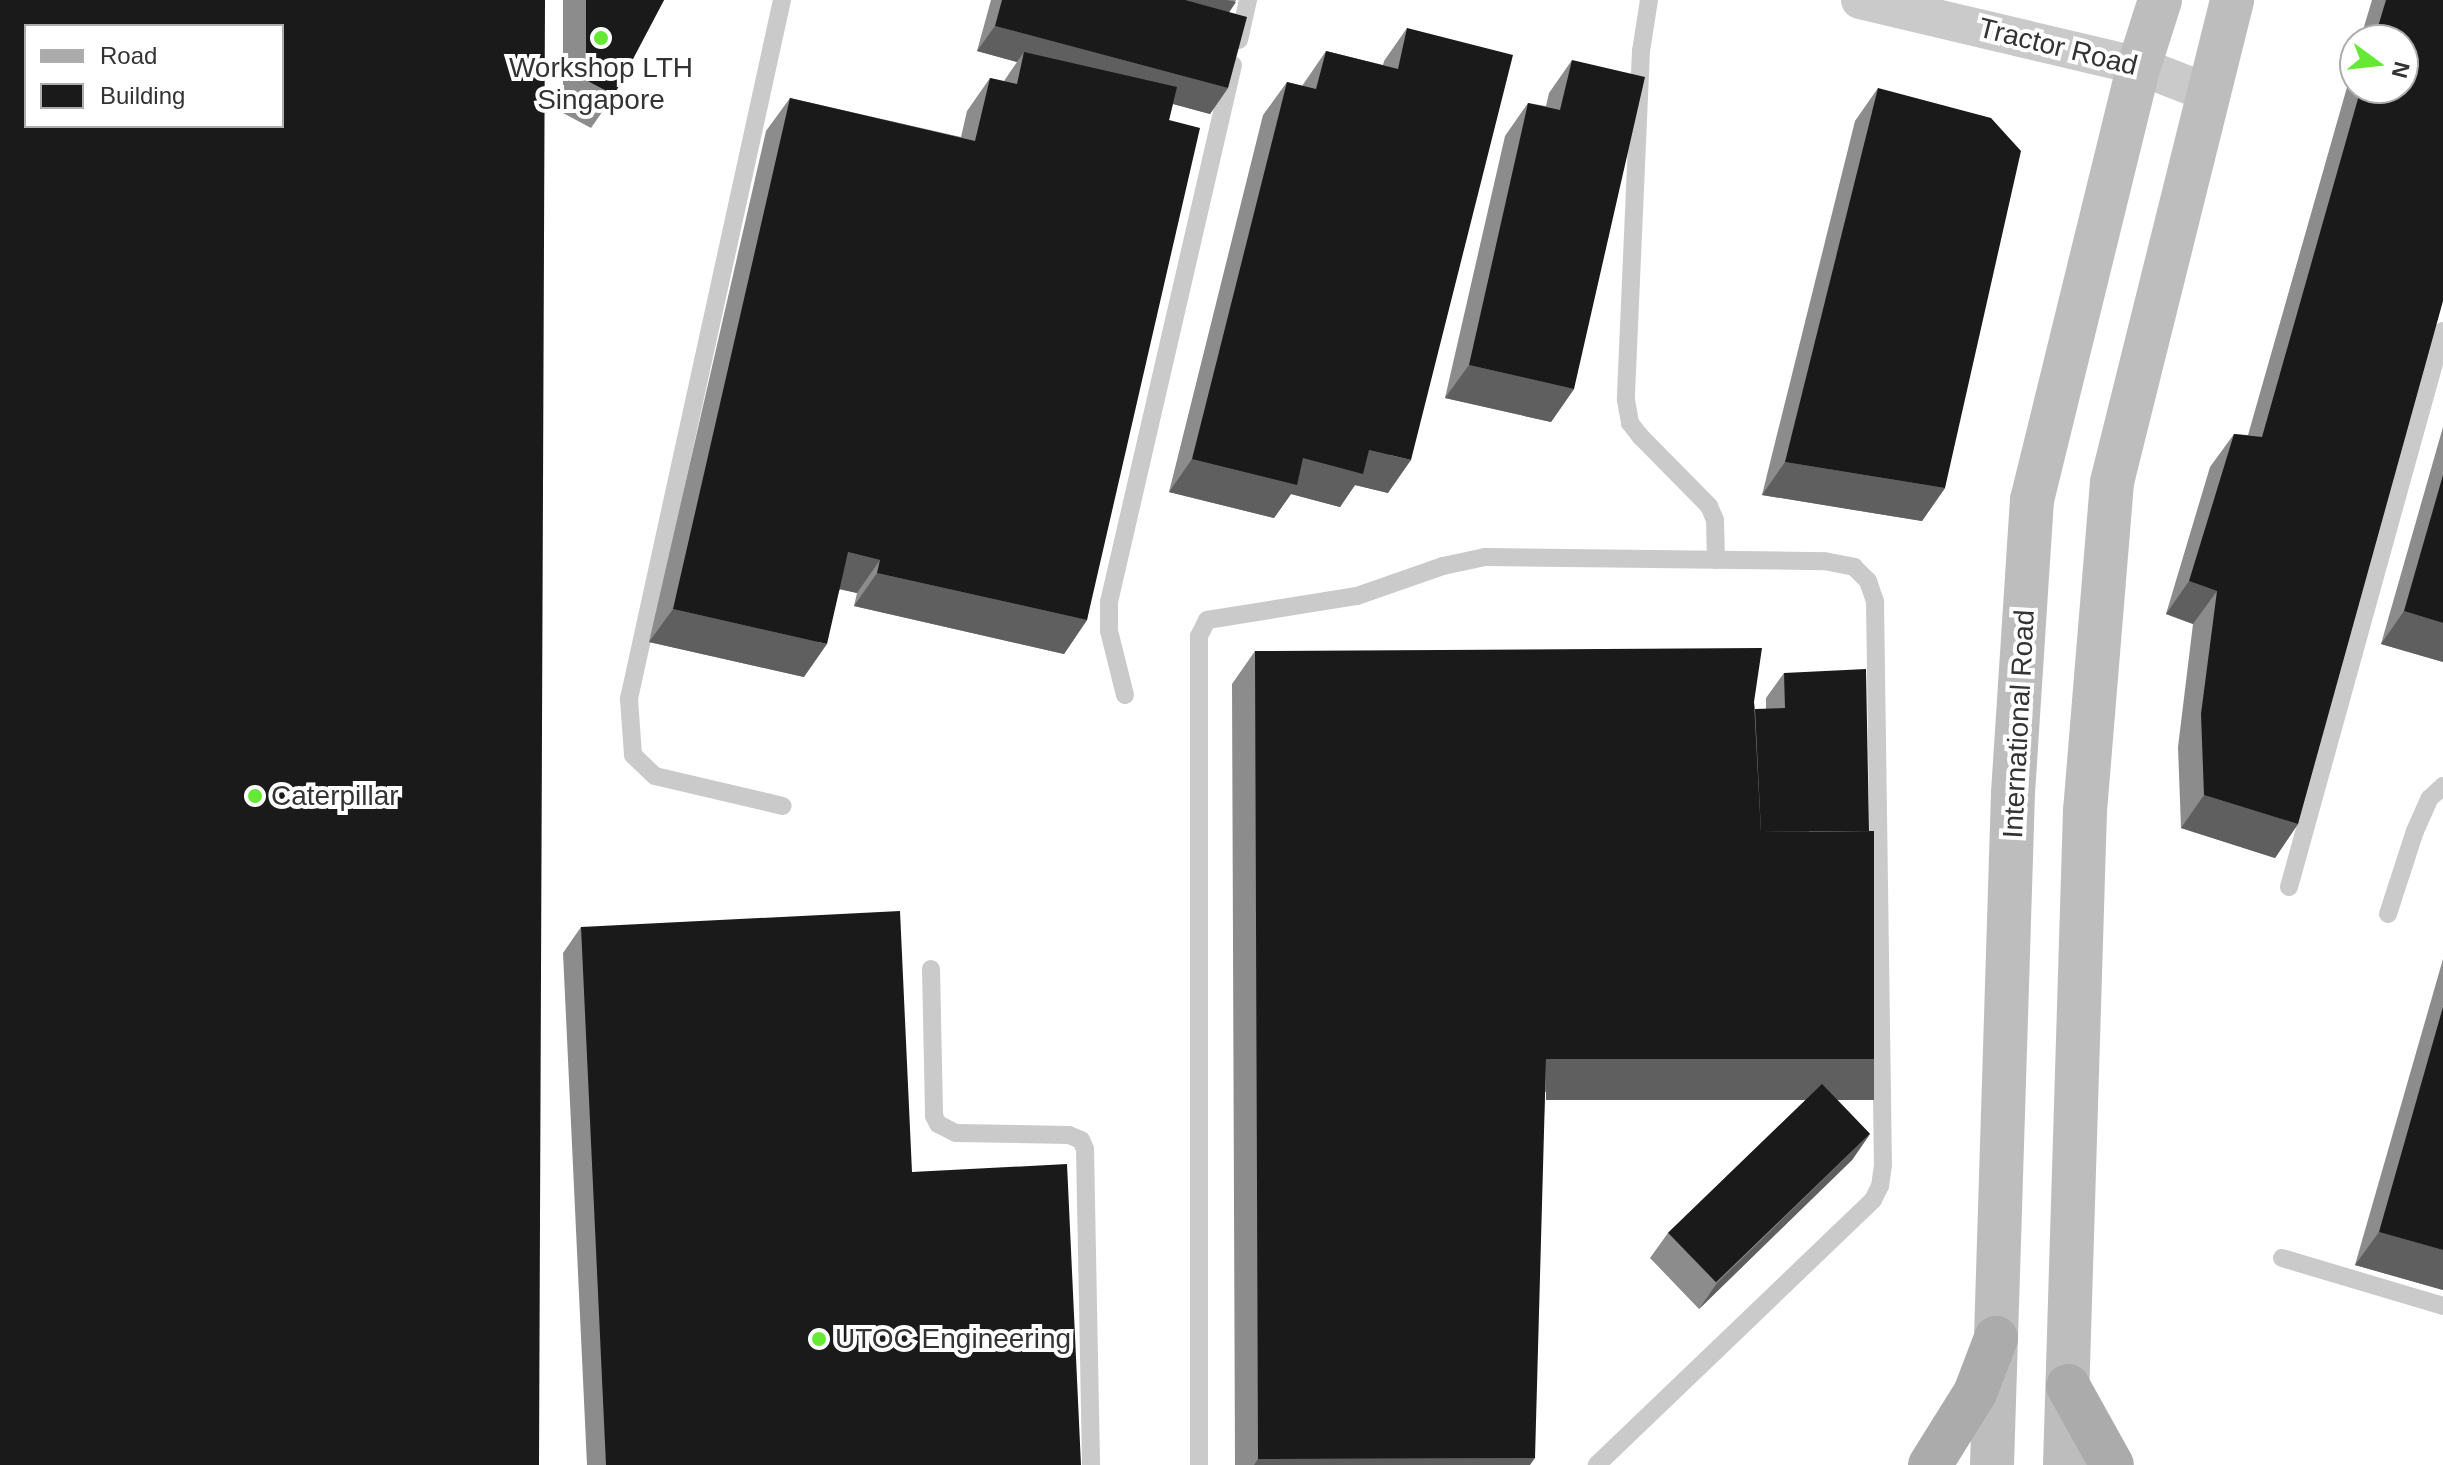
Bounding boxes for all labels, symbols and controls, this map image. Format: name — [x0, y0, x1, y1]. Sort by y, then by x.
street label: Tractor Road — [1975, 11, 2141, 83]
legend — [24, 24, 284, 128]
north arrow — [2339, 24, 2419, 104]
marker: Workshop LTH Singapore — [592, 29, 610, 47]
text: Road — [100, 42, 157, 69]
place label: Workshop LTH Singapore — [509, 51, 693, 117]
text: N — [2387, 59, 2415, 81]
text: Building — [100, 82, 185, 109]
street label: International Road — [1996, 609, 2042, 839]
place label: Caterpillar — [271, 779, 399, 813]
marker: Caterpillar — [246, 787, 264, 805]
place label: UTOC Engineering — [835, 1322, 1071, 1356]
marker: UTOC Engineering — [810, 1330, 828, 1348]

